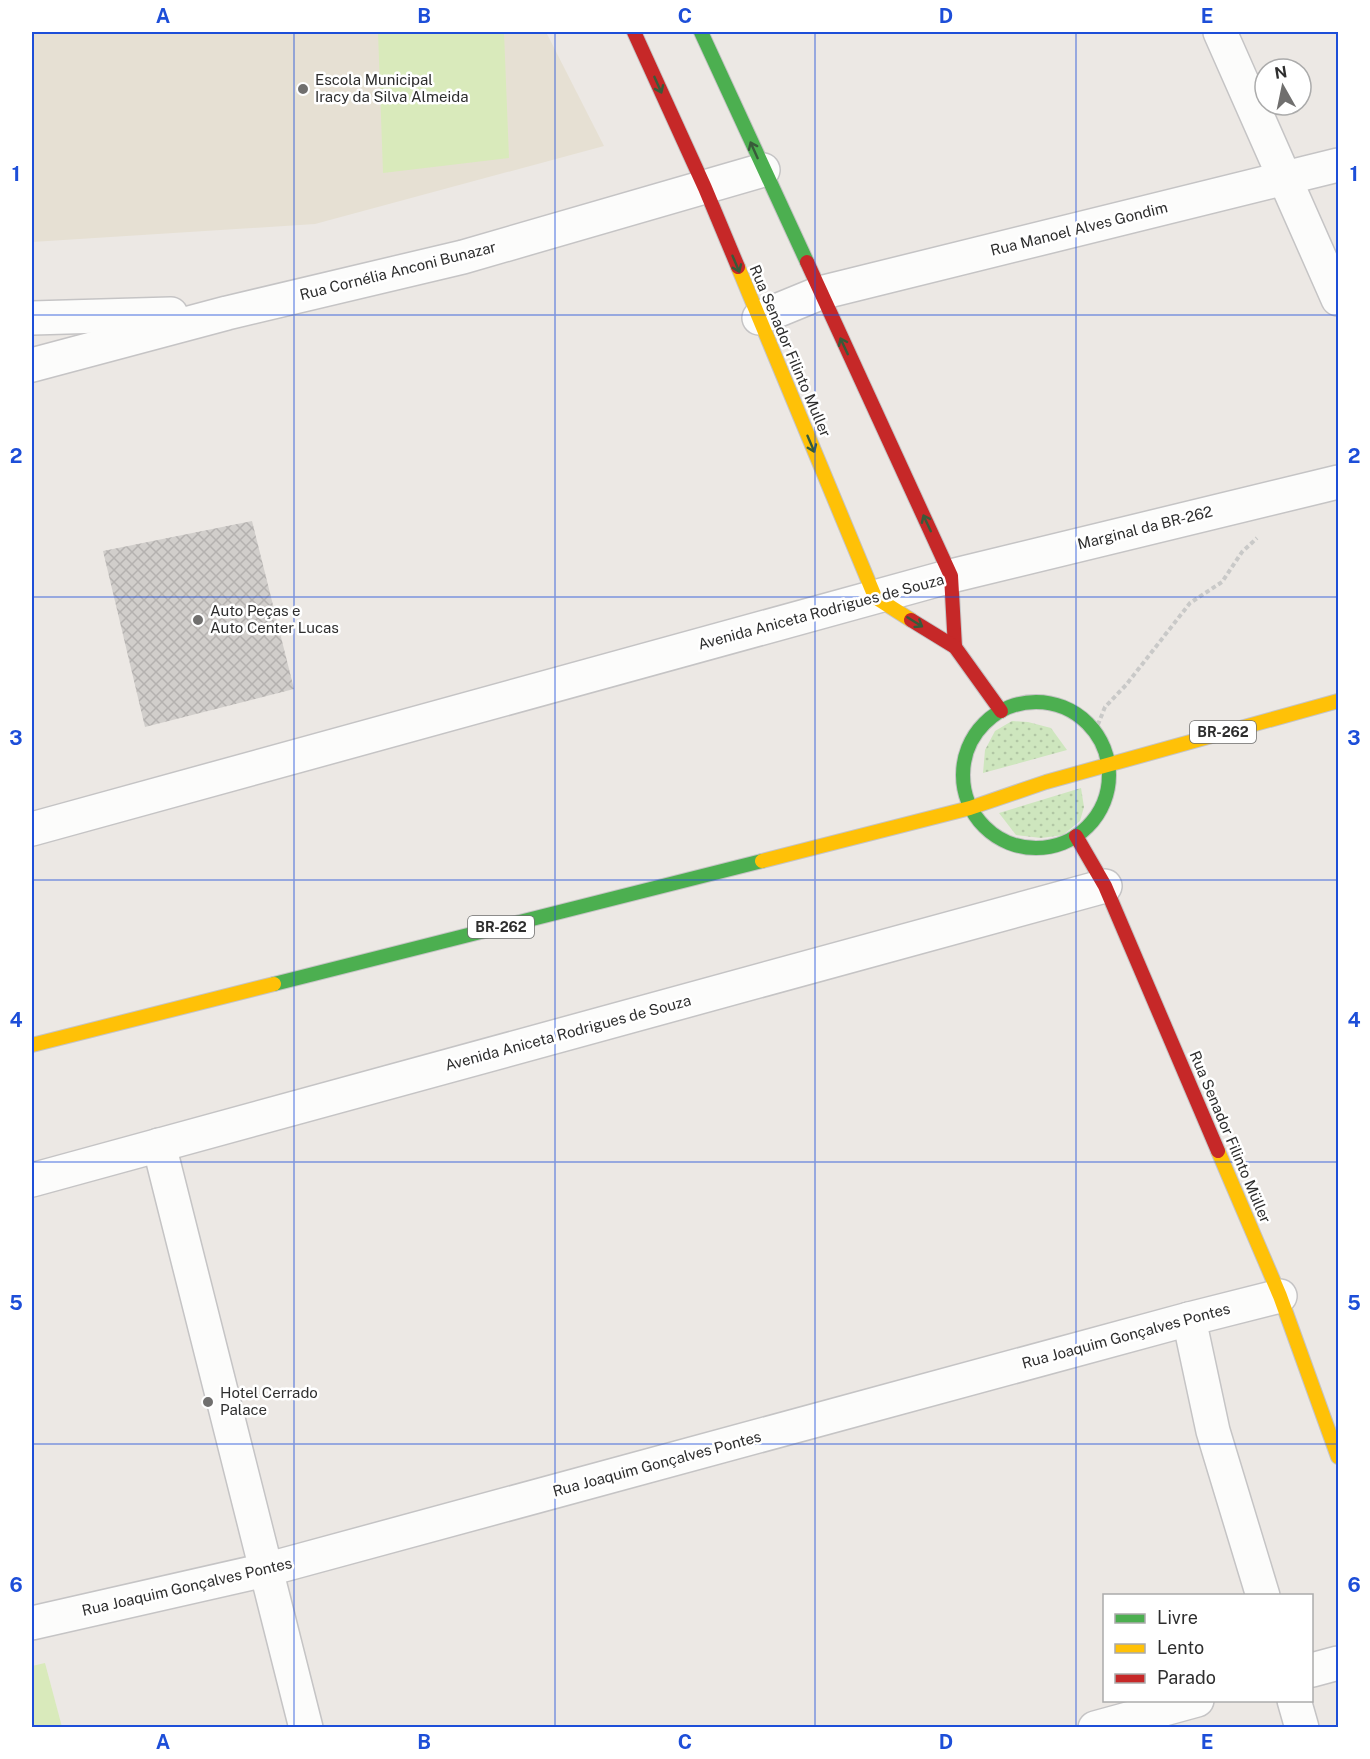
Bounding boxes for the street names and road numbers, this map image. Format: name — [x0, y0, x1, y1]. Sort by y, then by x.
street label: Rua Manoel Alves Gondim — [989, 198, 1169, 259]
street label: Rua Cornélia Anconi Bunazar — [298, 238, 498, 303]
street label: Rua Senador Filinto Muller — [746, 262, 834, 439]
street label: Marginal da BR-262 — [1076, 502, 1214, 553]
street label: Avenida Aniceta Rodrigues de Souza — [696, 570, 946, 653]
road number: BR-262 — [1190, 721, 1256, 743]
road number: BR-262 — [468, 916, 534, 938]
street label: Avenida Aniceta Rodrigues de Souza — [443, 991, 693, 1074]
street label: Rua Senador Filinto Müller — [1186, 1048, 1274, 1225]
street label: Rua Joaquim Gonçalves Pontes — [1020, 1299, 1232, 1372]
street label: Rua Joaquim Gonçalves Pontes — [551, 1427, 763, 1500]
street label: Rua Joaquim Gonçalves Pontes — [80, 1554, 294, 1619]

